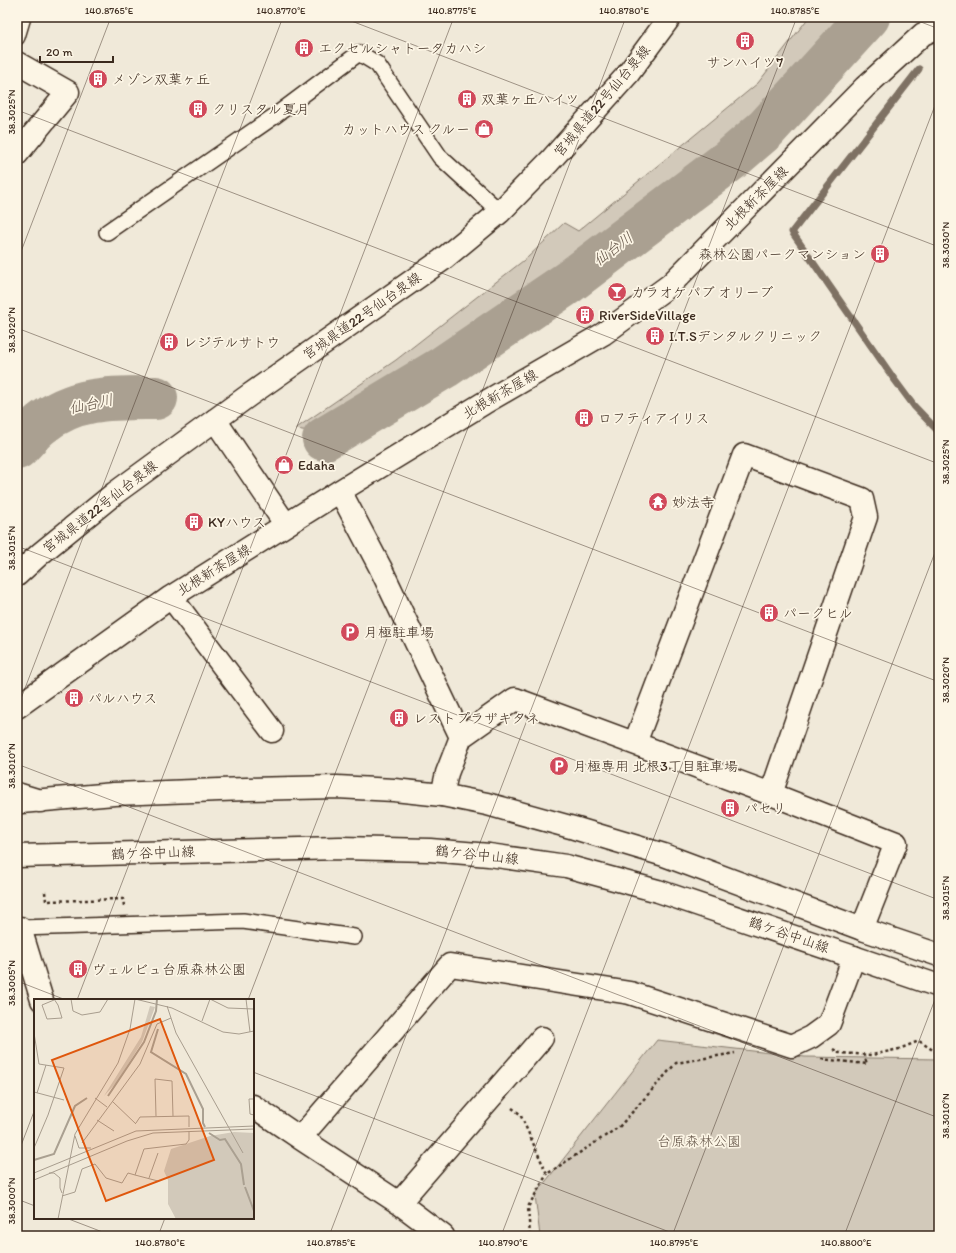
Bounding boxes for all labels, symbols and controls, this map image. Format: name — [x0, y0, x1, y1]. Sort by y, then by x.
text: 140.8765°E — [85, 4, 134, 17]
text: 140.8770°E — [256, 4, 306, 17]
text: 140.8775°E — [428, 4, 477, 17]
text: 140.8780°E — [599, 4, 649, 17]
text: 140.8785°E — [771, 4, 820, 17]
building icon: サンハイツ7 — [734, 30, 756, 52]
building icon: エクセルシャトータカハシ — [293, 37, 315, 59]
scale bar — [40, 38, 113, 64]
place label: エクセルシャトータカハシ — [318, 40, 486, 57]
street label: 宮城県道22号仙台泉線 — [550, 42, 654, 160]
text: 20 m — [46, 45, 73, 59]
place label: サンハイツ7 — [707, 54, 783, 71]
building icon: メゾン双葉ヶ丘 — [87, 68, 109, 90]
place label: メゾン双葉ヶ丘 — [112, 71, 210, 88]
building icon: 双葉ヶ丘ハイツ — [456, 88, 478, 110]
text: 38.3025°N — [5, 89, 18, 135]
place label: 双葉ヶ丘ハイツ — [481, 91, 579, 108]
building icon: クリスタル夏月 — [187, 98, 209, 120]
place label: クリスタル夏月 — [212, 101, 310, 118]
shop icon: カットハウス クルー — [473, 118, 495, 140]
place label: カットハウス クルー — [342, 121, 470, 138]
street label: 北根新茶屋線 — [720, 162, 792, 234]
text: 38.3030°N — [939, 222, 952, 268]
water label: 仙台川 — [590, 228, 636, 270]
building icon: 森林公園パークマンション — [869, 243, 891, 265]
place label: 森林公園パークマンション — [699, 246, 866, 263]
street label: 宮城県道22号仙台泉線 — [299, 269, 425, 363]
bar icon: カラオケパブ オリーブ — [606, 281, 628, 303]
place label: カラオケパブ オリーブ — [631, 284, 773, 301]
building icon: RiverSideVillage — [574, 304, 596, 326]
text: 38.3020°N — [5, 307, 18, 353]
place label: RiverSideVillage — [599, 307, 696, 324]
building icon: I.T.Sデンタルクリニック — [644, 325, 666, 347]
place label: I.T.Sデンタルクリニック — [669, 328, 822, 345]
building icon: レジテルサトウ — [158, 331, 180, 353]
place label: レジテルサトウ — [183, 334, 280, 351]
street label: 北根新茶屋線 — [459, 366, 541, 422]
water label: 仙台川 — [67, 391, 115, 417]
building icon: ロフティアイリス — [573, 407, 595, 429]
place label: ロフティアイリス — [598, 410, 709, 427]
text: 38.3025°N — [939, 439, 952, 485]
shop icon: Edaha — [273, 454, 295, 476]
street label: 宮城県道22号仙台泉線 — [39, 457, 161, 557]
place label: Edaha — [298, 457, 335, 474]
temple icon: 妙法寺 — [647, 491, 669, 513]
place label: 妙法寺 — [672, 494, 714, 511]
building icon: KYハウス — [183, 511, 205, 533]
place label: KYハウス — [208, 514, 266, 531]
text: 38.3015°N — [5, 525, 18, 570]
street label: 北根新茶屋線 — [174, 541, 254, 599]
building icon: パークヒル — [758, 602, 780, 624]
place label: パークヒル — [783, 605, 853, 622]
parking icon: 月極駐車場 — [339, 621, 361, 643]
place label: 月極駐車場 — [364, 624, 434, 641]
text: 38.3020°N — [939, 657, 952, 703]
building icon: パルハウス — [63, 687, 85, 709]
place label: パルハウス — [88, 690, 157, 707]
building icon: レストプラザキタネ — [388, 707, 410, 729]
place label: レストプラザキタネ — [413, 710, 540, 727]
text: 38.3010°N — [5, 743, 18, 789]
parking icon: 月極専用 北根3丁目駐車場 — [548, 755, 570, 777]
place label: 月極専用 北根3丁目駐車場 — [573, 758, 738, 775]
building icon: パセリ — [719, 797, 741, 819]
place label: パセリ — [744, 800, 786, 817]
street label: 鶴ケ谷中山線 — [434, 842, 520, 868]
street label: 鶴ケ谷中山線 — [111, 843, 195, 863]
text: 38.3015°N — [939, 875, 952, 920]
street label: 鶴ケ谷中山線 — [747, 913, 831, 957]
building icon: ヴェルビュ台原森林公園 — [67, 958, 89, 980]
text: 38.3005°N — [5, 960, 18, 1006]
place label: ヴェルビュ台原森林公園 — [92, 961, 246, 978]
inset map — [34, 999, 254, 1219]
text: 38.3010°N — [939, 1093, 952, 1139]
park label: 台原森林公園 — [657, 1133, 741, 1150]
text: 38.3000°N — [5, 1177, 18, 1225]
text: 140.8780°E — [135, 1236, 185, 1249]
text: 140.8785°E — [307, 1236, 356, 1249]
text: 140.8790°E — [478, 1236, 528, 1249]
text: 140.8795°E — [650, 1236, 699, 1249]
text: 140.8800°E — [820, 1236, 872, 1249]

